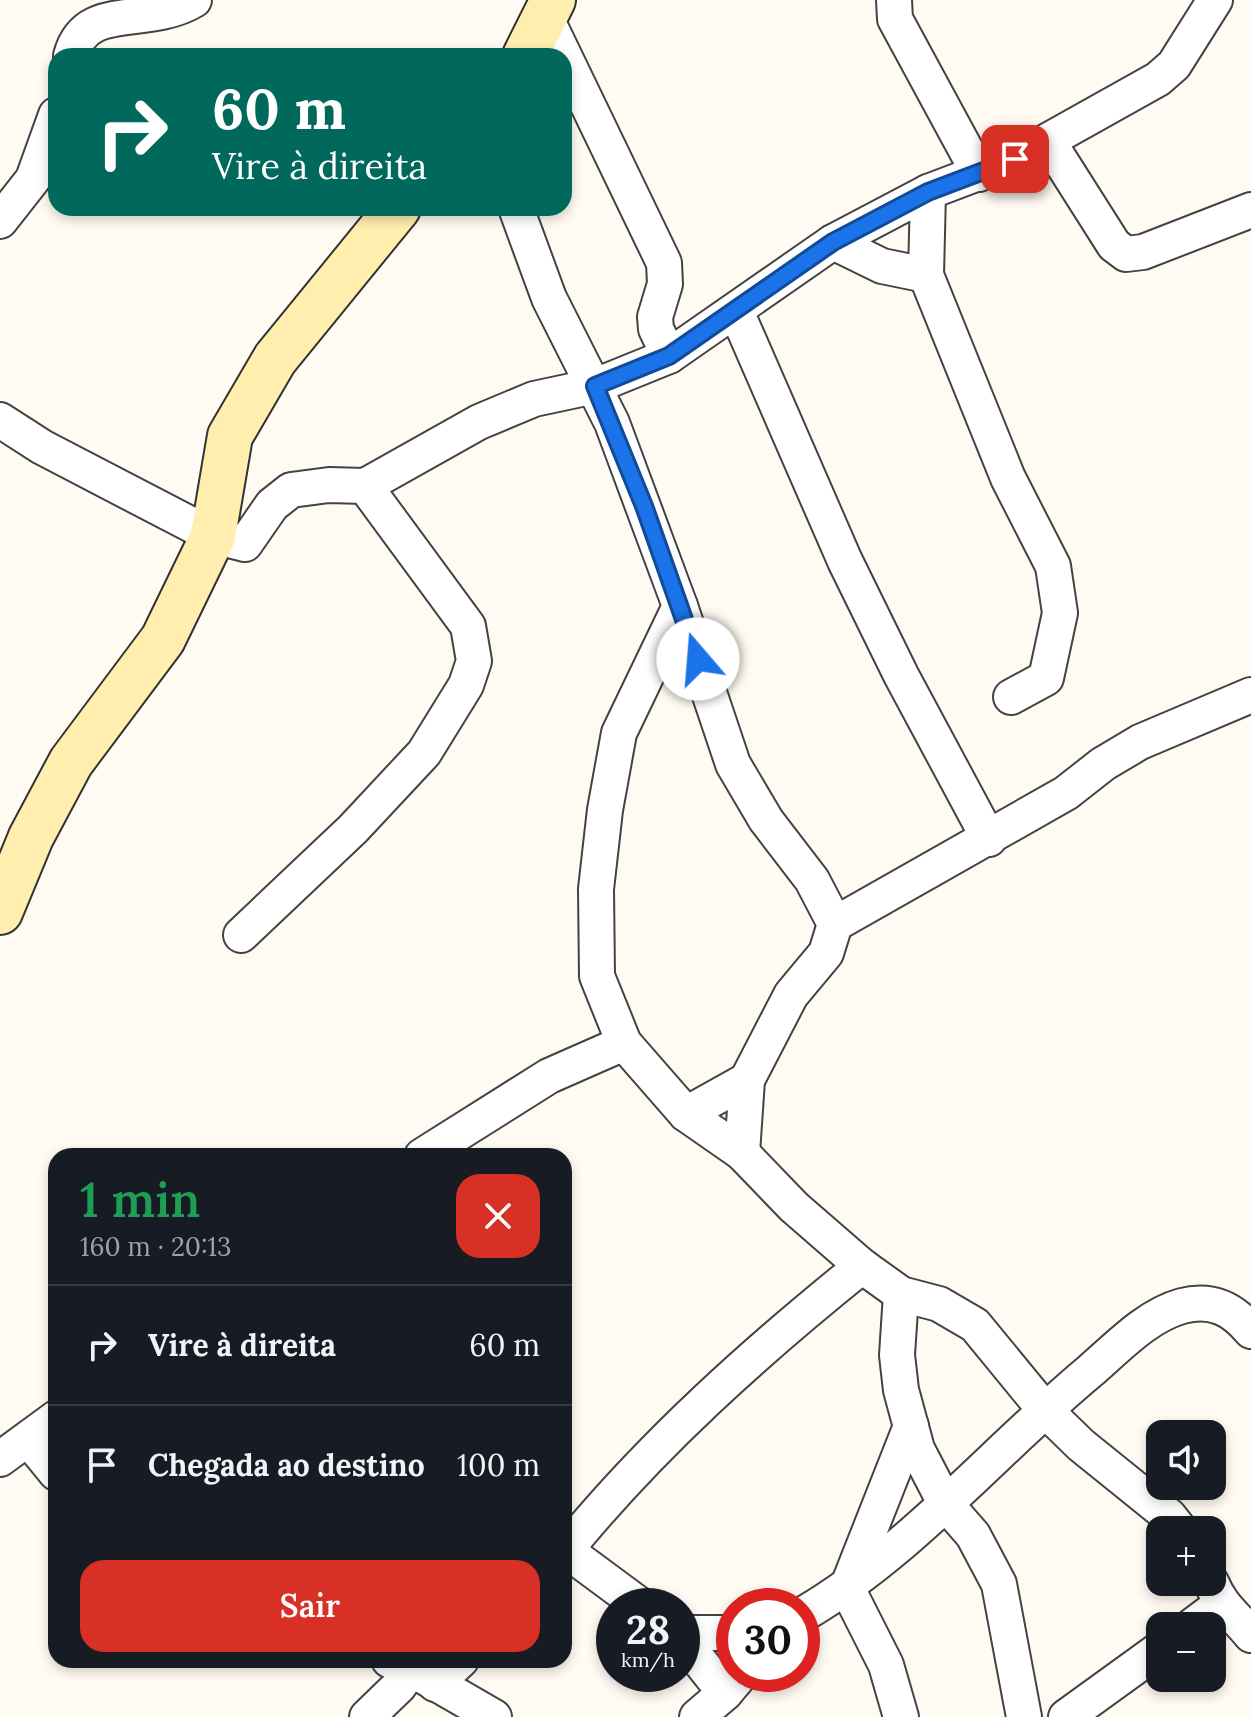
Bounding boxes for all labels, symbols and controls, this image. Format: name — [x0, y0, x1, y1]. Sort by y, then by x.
text: 60 m — [212, 73, 346, 144]
icon: right — [80, 80, 184, 184]
pin — [981, 125, 1049, 193]
icon: arrive — [993, 137, 1037, 181]
text: Vire à direita — [212, 143, 427, 189]
position arrow — [656, 617, 740, 701]
text: 1 min — [80, 1169, 200, 1230]
button: close — [456, 1174, 540, 1258]
text: 160 m · 20:13 — [80, 1230, 231, 1263]
icon: right — [80, 1323, 124, 1367]
text: Vire à direita — [148, 1326, 336, 1364]
text: 60 m — [469, 1326, 540, 1364]
map controls — [1146, 1420, 1226, 1692]
button: sound — [1146, 1420, 1226, 1500]
icon: arrive — [80, 1443, 124, 1487]
text: Chegada ao destino — [148, 1446, 425, 1484]
text: 100 m — [457, 1446, 540, 1484]
button: + — [1146, 1516, 1226, 1596]
button: Sair — [80, 1560, 540, 1652]
speed limit sign: 30 — [716, 1588, 820, 1692]
text: 28 — [626, 1604, 670, 1655]
button: − — [1146, 1612, 1226, 1692]
text: km/h — [621, 1647, 675, 1672]

